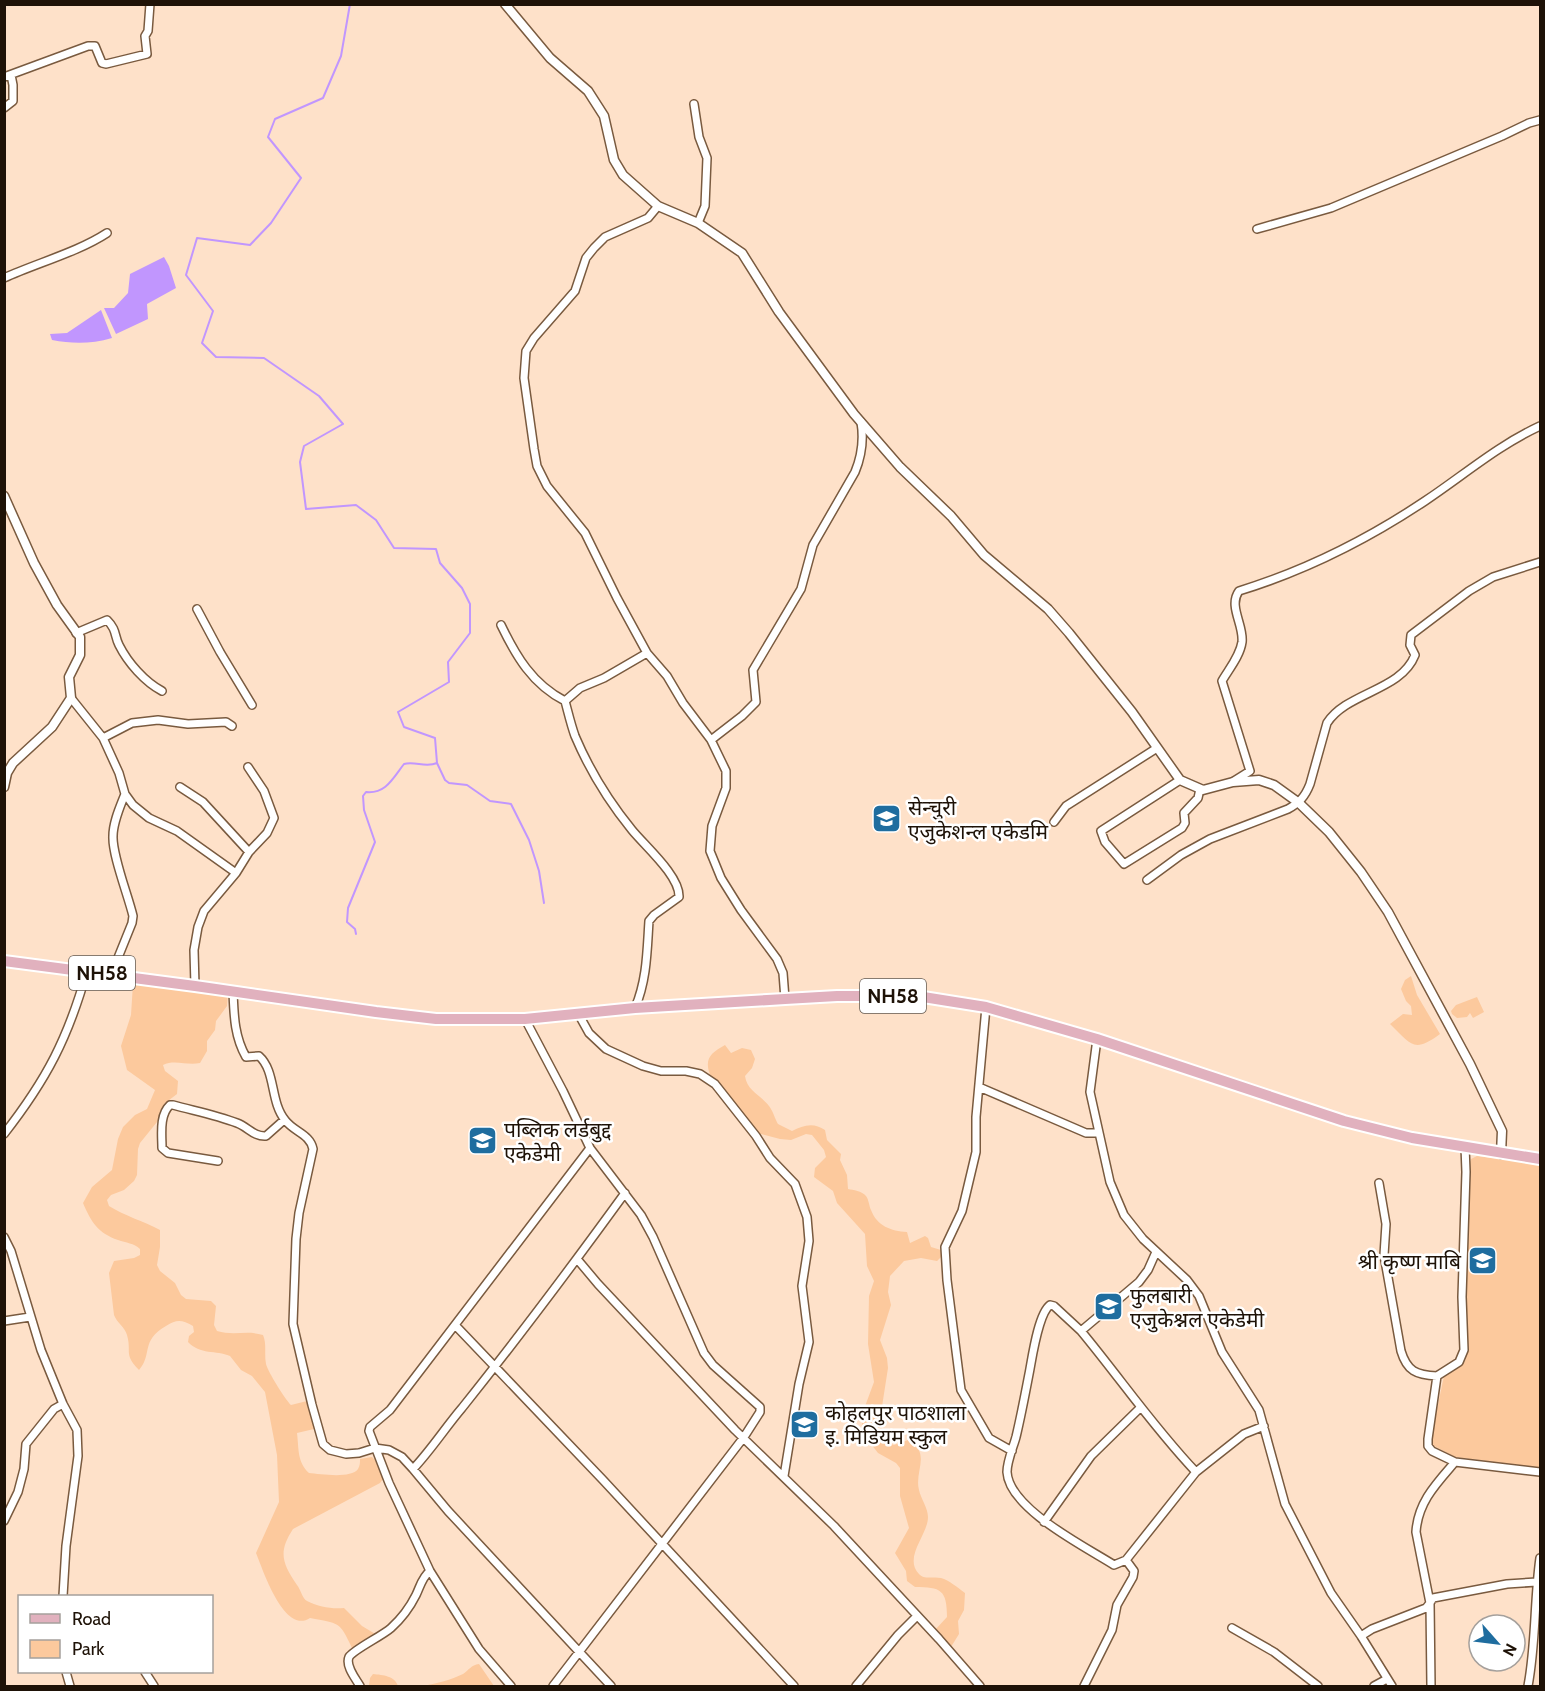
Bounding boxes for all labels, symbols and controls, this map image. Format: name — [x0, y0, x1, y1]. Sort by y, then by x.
place label: सेन्चुरी एजुकेशन्ल एकेडमि — [908, 795, 1049, 845]
school or university icon: सेन्चुरी एजुकेशन्ल एकेडमि — [871, 803, 903, 835]
road number: NH58 — [69, 956, 135, 990]
road number: NH58 — [860, 979, 926, 1013]
place label: पब्लिक लर्डबुद्द एकेडेमी — [504, 1117, 612, 1166]
school or university icon: पब्लिक लर्डबुद्द एकेडेमी — [467, 1125, 499, 1157]
school or university icon: श्री कृष्ण माबि — [1466, 1245, 1498, 1277]
place label: श्री कृष्ण माबि — [1358, 1249, 1462, 1275]
place label: फुलबारी एजुकेश्नल एकेडेमी — [1130, 1283, 1265, 1333]
school or university icon: फुलबारी एजुकेश्नल एकेडेमी — [1093, 1291, 1125, 1323]
place label: कोहलपुर पाठशाला इ. मिडियम स्कुल — [825, 1400, 967, 1450]
school or university icon: कोहलपुर पाठशाला इ. मिडियम स्कुल — [788, 1408, 820, 1440]
legend — [18, 1595, 213, 1673]
text: Road — [72, 1608, 111, 1630]
north arrow — [1467, 1613, 1527, 1673]
text: Park — [72, 1638, 105, 1660]
text: N — [1499, 1640, 1521, 1659]

